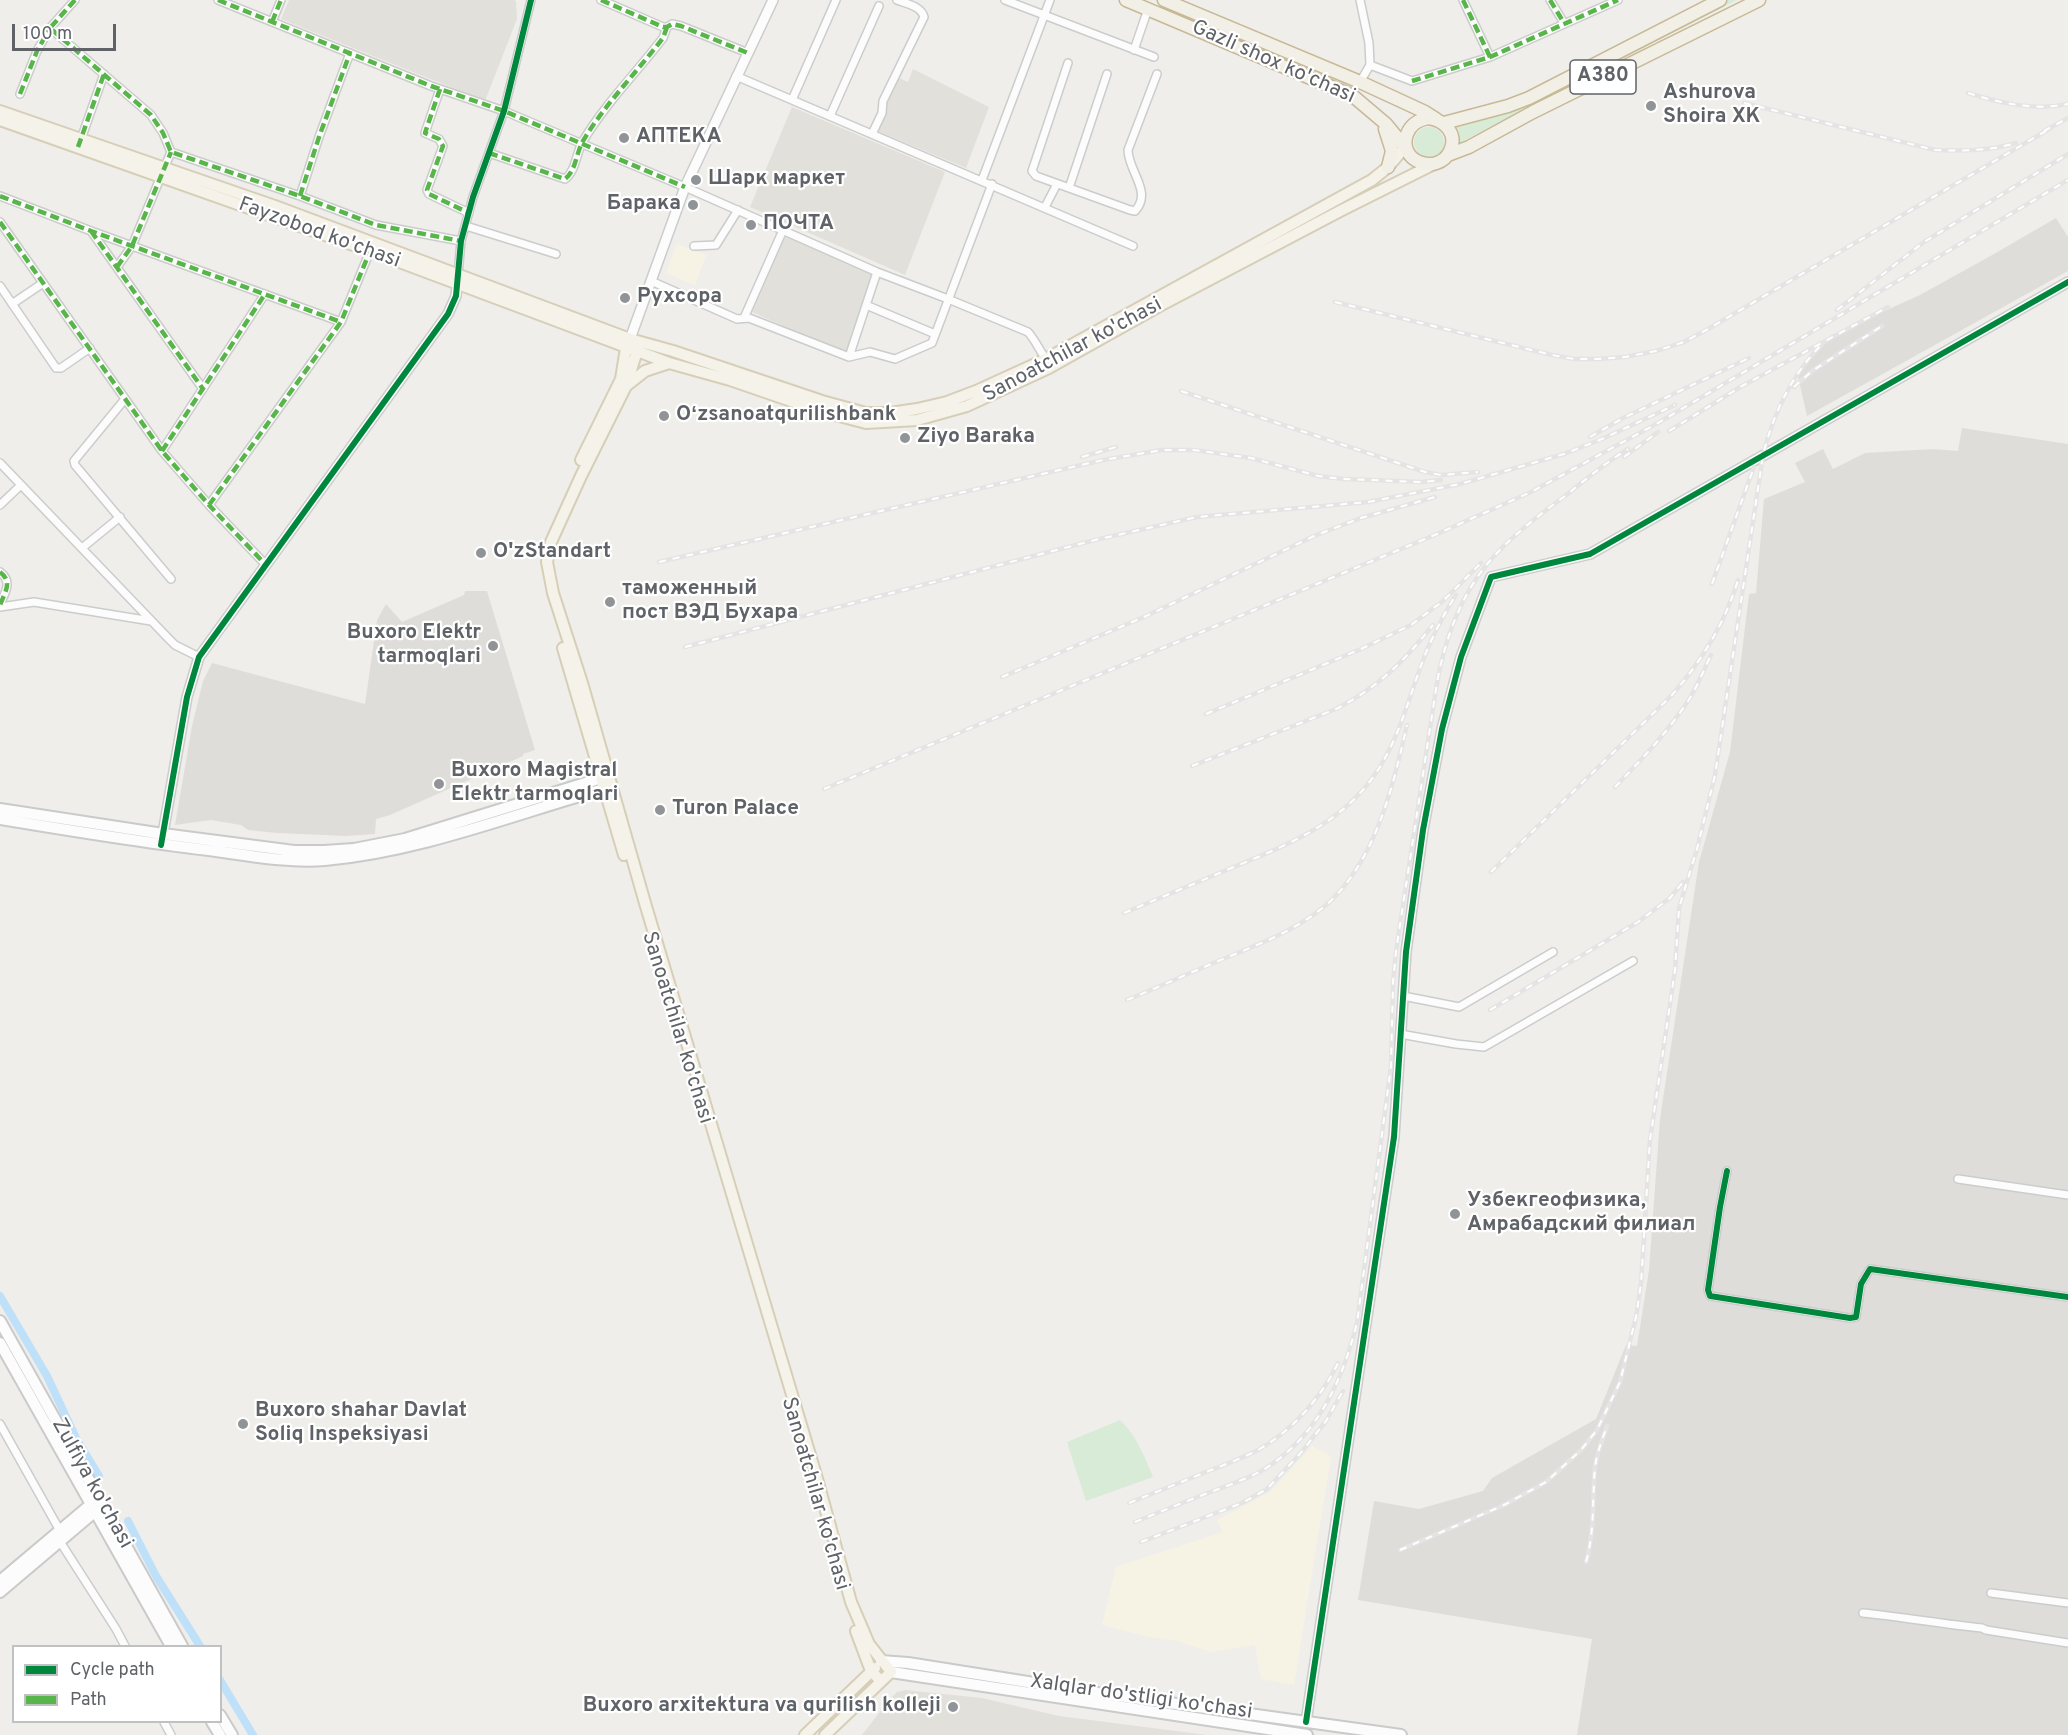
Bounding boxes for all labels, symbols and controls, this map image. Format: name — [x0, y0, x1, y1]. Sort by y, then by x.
scale bar — [15, 12, 118, 50]
street label: Gazli shox ko'chasi — [1187, 16, 1359, 110]
text: 100 m — [23, 23, 72, 46]
road number: A380 — [1570, 60, 1636, 94]
place label: Ashurova Shoira XK — [1663, 81, 1760, 131]
marker: Ashurova Shoira XK — [1644, 99, 1658, 113]
place label: АПТЕКА — [636, 125, 722, 151]
marker: АПТЕКА — [617, 131, 631, 145]
place label: Шарк маркет — [708, 167, 845, 193]
marker: Шарк маркет — [689, 173, 703, 187]
place label: Барака — [607, 192, 681, 218]
street label: Fayzobod ko'chasi — [235, 193, 403, 275]
marker: Барака — [686, 198, 700, 212]
place label: ПОЧТА — [763, 212, 834, 238]
marker: ПОЧТА — [744, 218, 758, 232]
place label: Рухсора — [637, 285, 722, 311]
marker: Рухсора — [618, 291, 632, 305]
street label: Sanoatchilar ko'chasi — [979, 293, 1167, 409]
place label: Oʻzsanoatqurilishbank — [676, 403, 896, 429]
marker: Oʻzsanoatqurilishbank — [657, 409, 671, 423]
place label: Ziyo Baraka — [917, 425, 1035, 451]
marker: Ziyo Baraka — [898, 431, 912, 445]
place label: O'zStandart — [493, 540, 611, 566]
marker: O'zStandart — [474, 546, 488, 560]
place label: таможенный пост ВЭД Бухара — [622, 577, 798, 627]
marker: таможенный пост ВЭД Бухара — [603, 595, 617, 609]
place label: Buxoro Elektr tarmoqlari — [347, 621, 481, 671]
marker: Buxoro Elektr tarmoqlari — [486, 639, 500, 653]
place label: Buxoro Magistral Elektr tarmoqlari — [451, 759, 618, 809]
marker: Buxoro Magistral Elektr tarmoqlari — [432, 777, 446, 791]
place label: Turon Palace — [672, 797, 799, 823]
marker: Turon Palace — [653, 803, 667, 817]
street label: Sanoatchilar ko'chasi — [635, 929, 717, 1127]
place label: Узбекгеофизика, Амрабадский филиал — [1467, 1189, 1696, 1239]
marker: Узбекгеофизика, Амрабадский филиал — [1448, 1207, 1462, 1221]
street label: Sanoatchilar ko'chasi — [774, 1395, 854, 1593]
place label: Buxoro shahar Davlat Soliq Inspeksiyasi — [255, 1399, 467, 1449]
street label: Zulfiya ko'chasi — [45, 1414, 137, 1554]
marker: Buxoro shahar Davlat Soliq Inspeksiyasi — [236, 1417, 250, 1431]
legend — [12, 1645, 222, 1723]
text: Cycle path — [70, 1659, 155, 1682]
street label: Xalqlar do'stligi ko'chasi — [1028, 1670, 1254, 1726]
text: Path — [70, 1689, 107, 1712]
place label: Buxoro arxitektura va qurilish kolleji — [583, 1694, 941, 1720]
marker: Buxoro arxitektura va qurilish kolleji — [946, 1700, 960, 1714]

